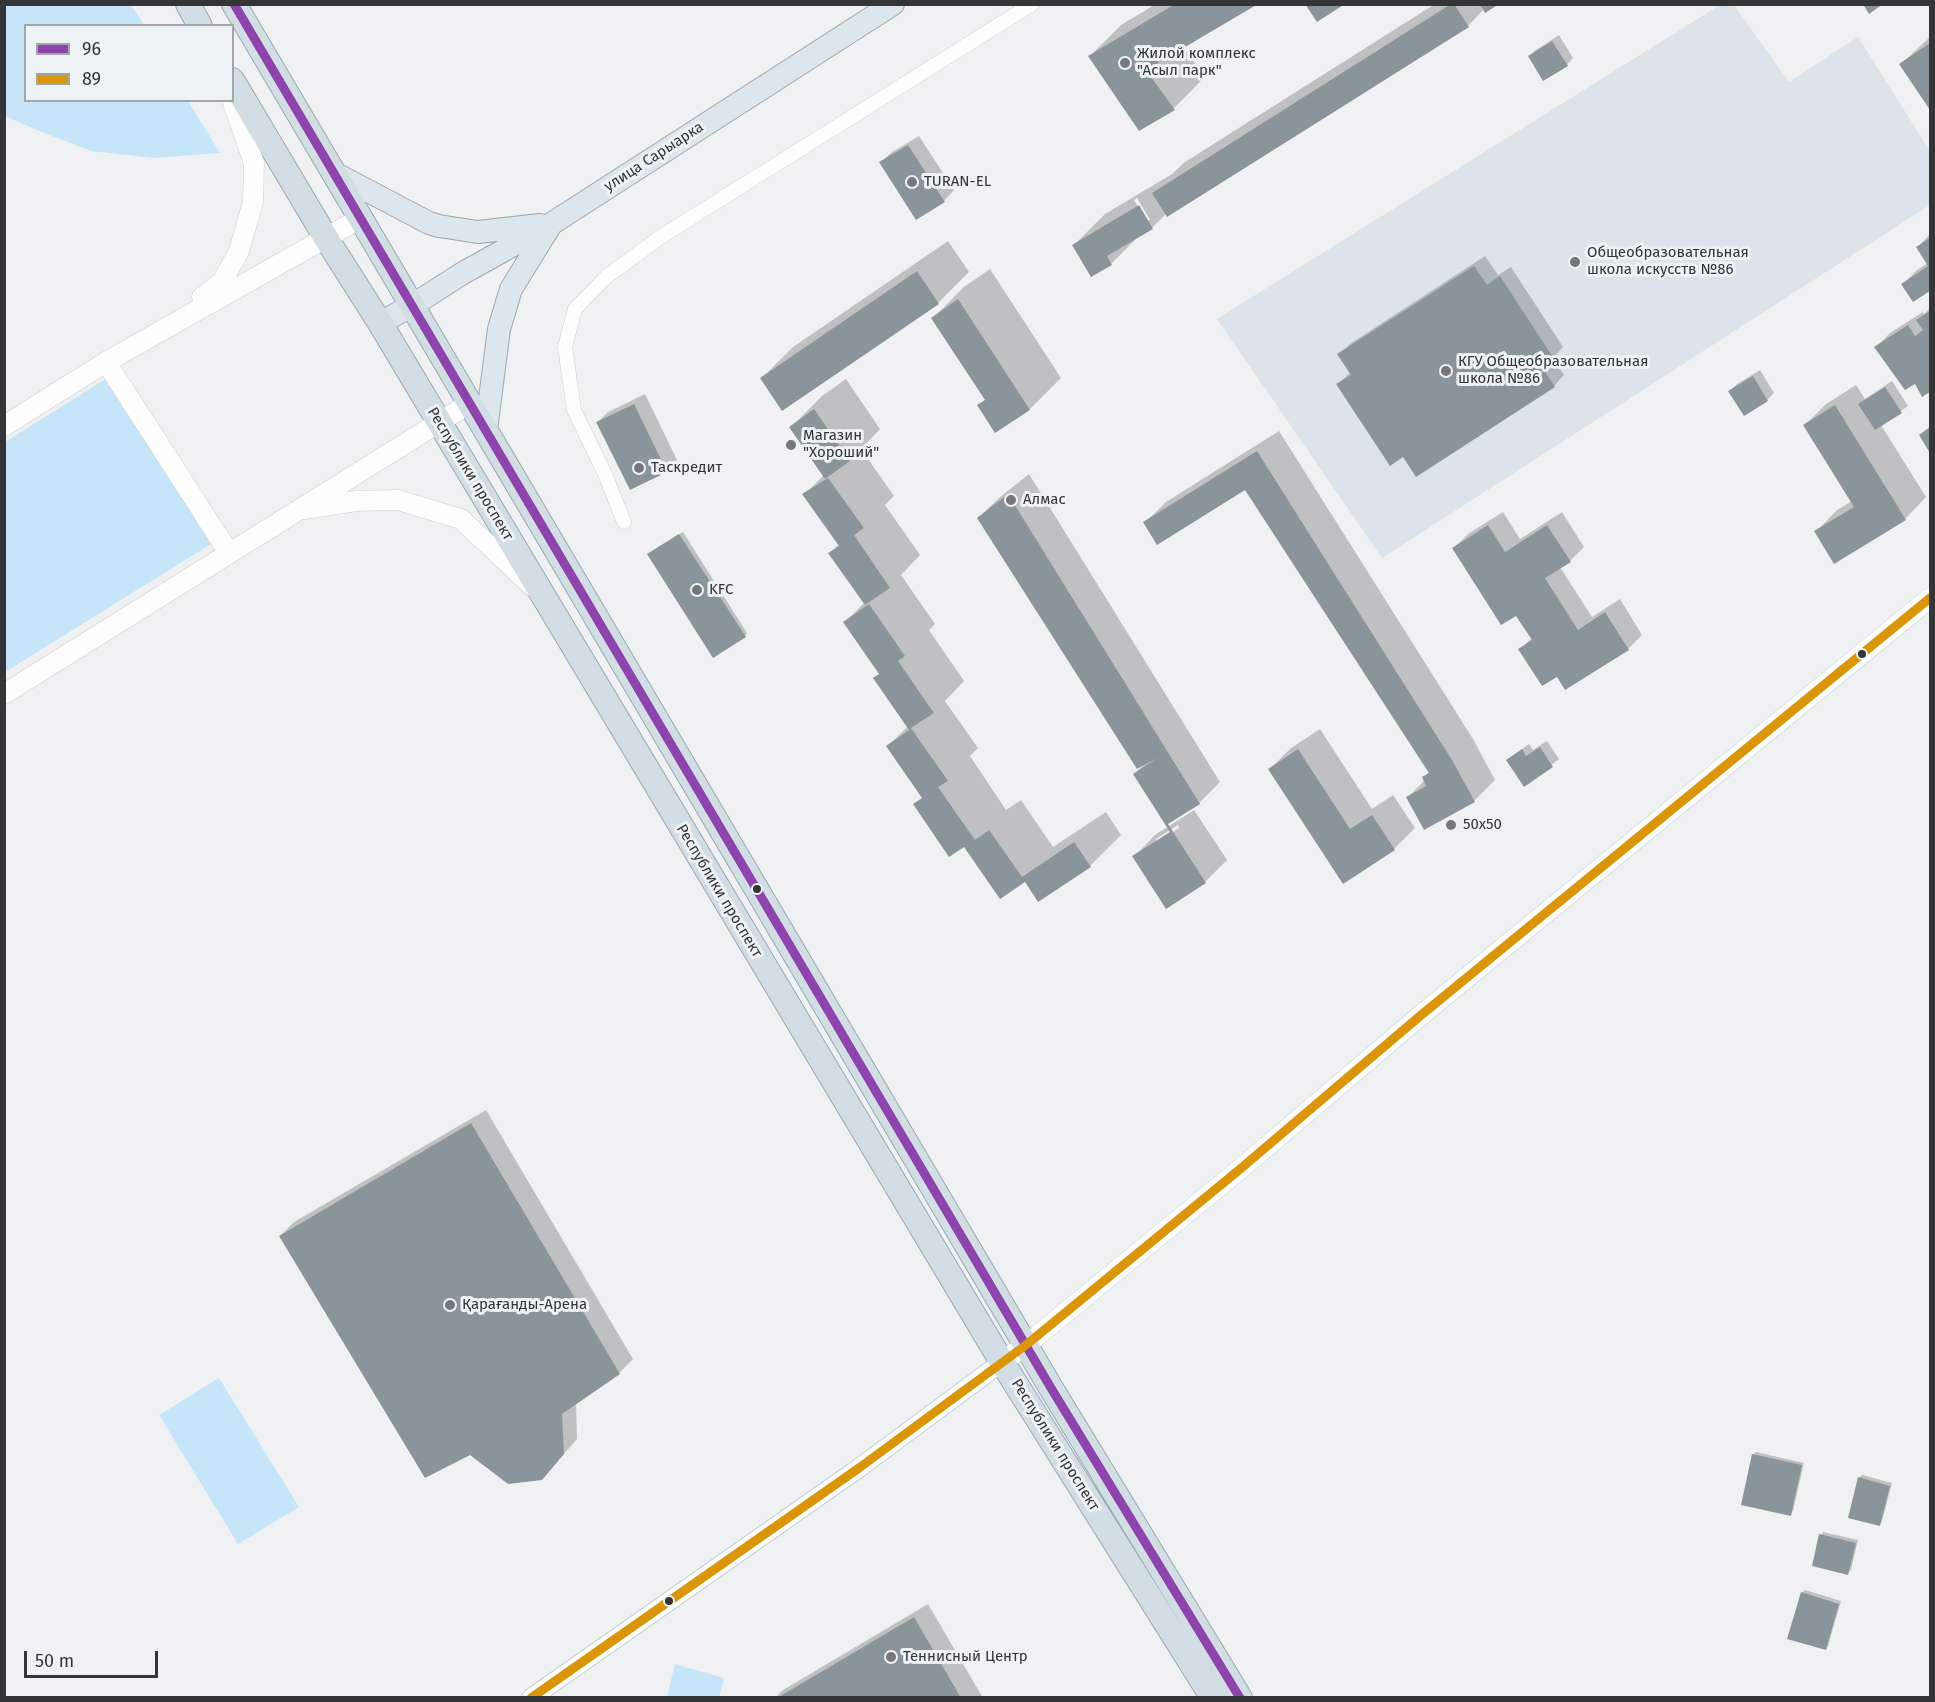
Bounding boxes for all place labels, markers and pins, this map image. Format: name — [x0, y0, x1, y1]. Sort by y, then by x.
place label: Жилой комплекс "Асыл парк" — [1137, 45, 1256, 80]
marker: Жилой комплекс "Асыл парк" — [1118, 56, 1132, 70]
place label: TURAN-EL — [924, 173, 991, 191]
marker: TURAN-EL — [905, 175, 919, 189]
place label: Общеобразовательная школа искусств №86 — [1587, 244, 1749, 279]
marker: Общеобразовательная школа искусств №86 — [1568, 255, 1582, 269]
place label: КГУ Общеобразовательная школа №86 — [1458, 353, 1648, 388]
marker: КГУ Общеобразовательная школа №86 — [1439, 364, 1453, 378]
place label: Магазин "Хороший" — [803, 427, 879, 462]
marker: Магазин "Хороший" — [784, 438, 798, 452]
place label: Таскредит — [651, 459, 722, 477]
marker: Таскредит — [632, 461, 646, 475]
place label: Алмас — [1023, 491, 1066, 509]
marker: Алмас — [1004, 493, 1018, 507]
place label: KFC — [709, 581, 733, 599]
marker: KFC — [690, 583, 704, 597]
unlabelled marker — [1856, 648, 1868, 660]
place label: 50х50 — [1463, 816, 1502, 834]
marker: 50х50 — [1444, 818, 1458, 832]
unlabelled marker — [751, 883, 763, 895]
place label: Қарағанды-Арена — [462, 1296, 587, 1314]
marker: Қарағанды-Арена — [443, 1298, 457, 1312]
unlabelled marker — [663, 1595, 675, 1607]
place label: Теннисный Центр — [903, 1648, 1028, 1666]
marker: Теннисный Центр — [884, 1650, 898, 1664]

